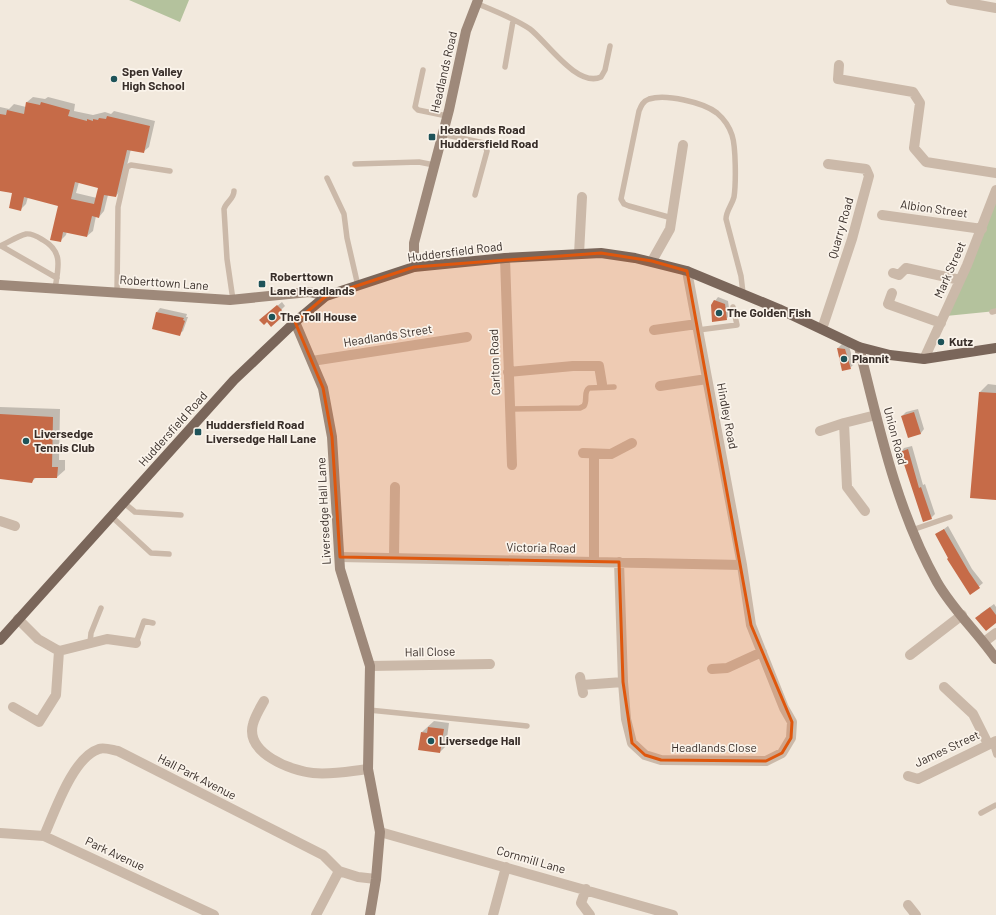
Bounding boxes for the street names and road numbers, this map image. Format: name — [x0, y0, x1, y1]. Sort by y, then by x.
street label: Headlands Road — [427, 30, 459, 114]
street label: Quarry Road — [825, 196, 855, 260]
street label: Albion Street — [900, 196, 969, 220]
street label: Huddersfield Road — [406, 238, 503, 264]
street label: Mark Street — [930, 239, 968, 300]
street label: Roberttown Lane — [119, 272, 209, 292]
street label: Headlands Street — [342, 321, 433, 349]
street label: Carlton Road — [486, 329, 502, 396]
street label: Hindley Road — [715, 381, 741, 450]
street label: Huddersfield Road — [135, 388, 210, 469]
street label: Union Road — [882, 405, 910, 466]
street label: Liversedge Hall Lane — [313, 457, 333, 565]
street label: Victoria Road — [506, 539, 576, 555]
street label: Hall Close — [405, 644, 455, 658]
street label: James Street — [912, 727, 981, 769]
street label: Headlands Close — [671, 740, 757, 754]
street label: Hall Park Avenue — [156, 750, 239, 802]
street label: Park Avenue — [83, 833, 147, 873]
street label: Cornmill Lane — [495, 842, 567, 876]

